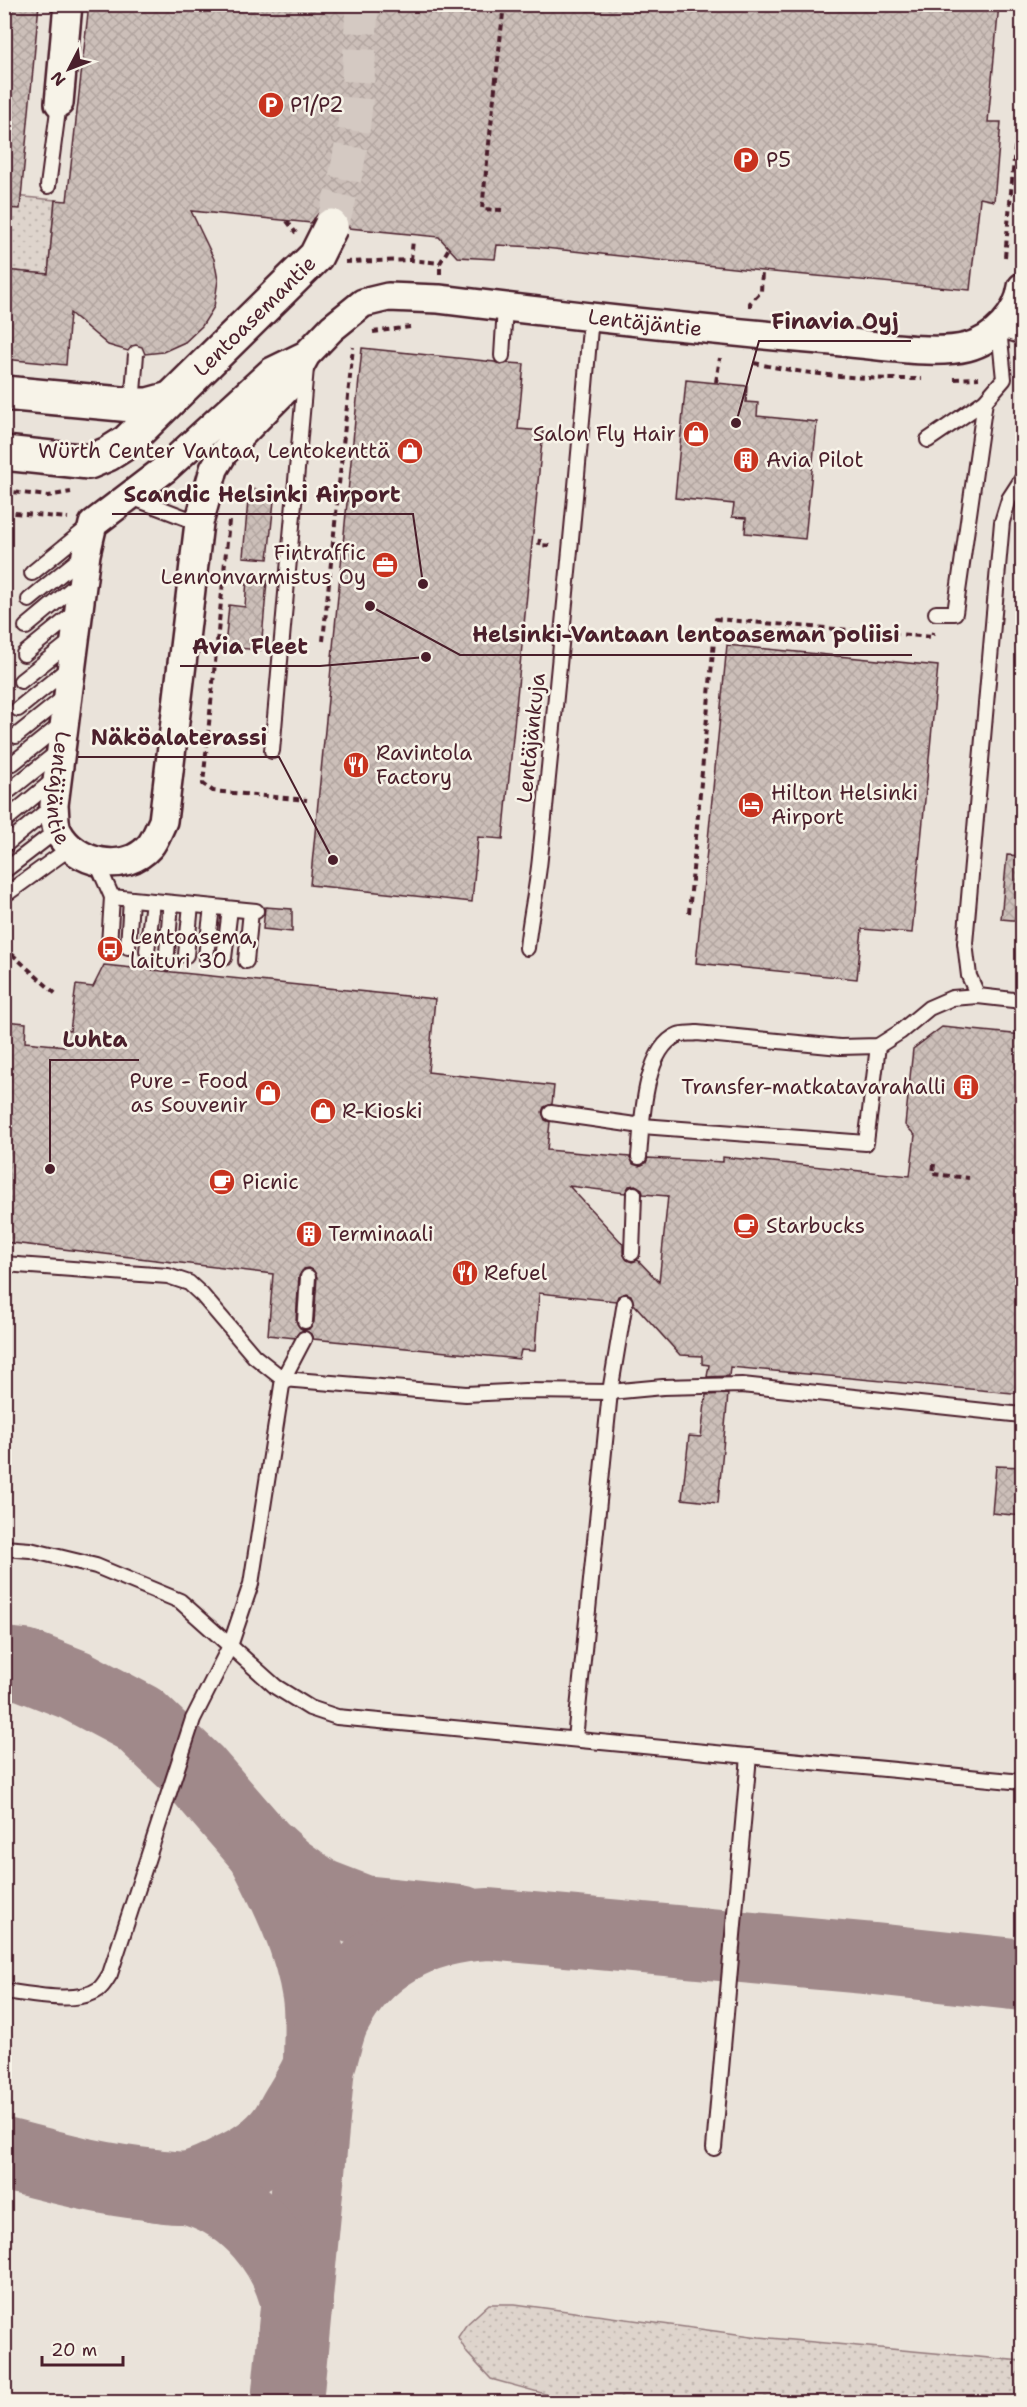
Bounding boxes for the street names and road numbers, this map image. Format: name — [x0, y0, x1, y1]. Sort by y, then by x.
street label: Lentoasemantie — [188, 250, 322, 383]
street label: Lentäjäntie — [586, 303, 703, 343]
street label: Lentäjänkuja — [510, 672, 552, 804]
street label: Lentäjäntie — [40, 730, 77, 851]

